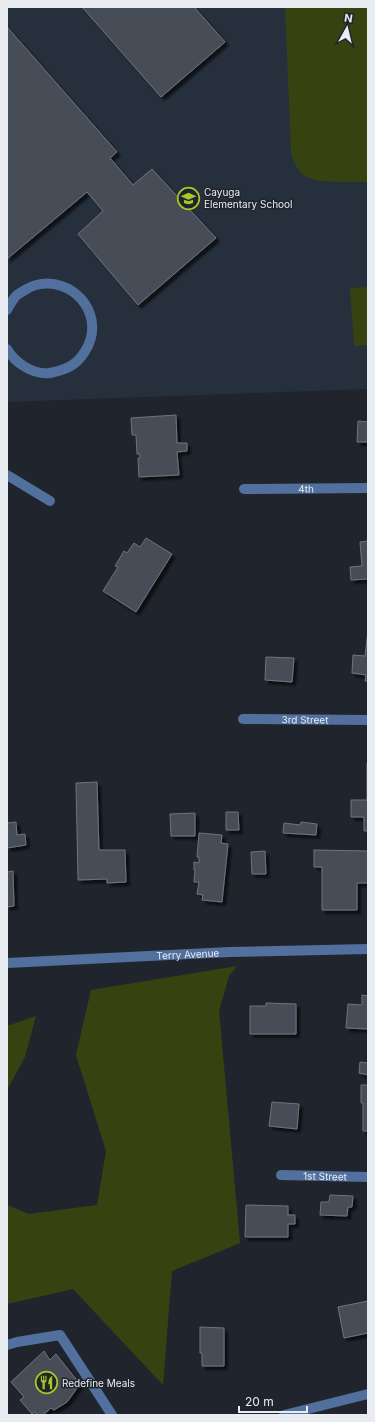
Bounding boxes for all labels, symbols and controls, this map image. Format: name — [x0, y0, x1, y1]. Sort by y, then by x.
north arrow — [327, 8, 367, 48]
text: N — [343, 11, 354, 26]
school or university icon: Cayuga Elementary School — [175, 185, 201, 211]
place label: Cayuga Elementary School — [204, 186, 293, 210]
street label: 4th — [298, 482, 314, 495]
street label: 3rd Street — [281, 713, 329, 726]
street label: Terry Avenue — [156, 947, 220, 962]
street label: 1st Street — [303, 1170, 348, 1183]
restaurant icon: Redefine Meals — [33, 1370, 59, 1396]
place label: Redefine Meals — [62, 1377, 135, 1389]
scale bar — [239, 1388, 307, 1414]
text: 20 m — [245, 1394, 274, 1409]

